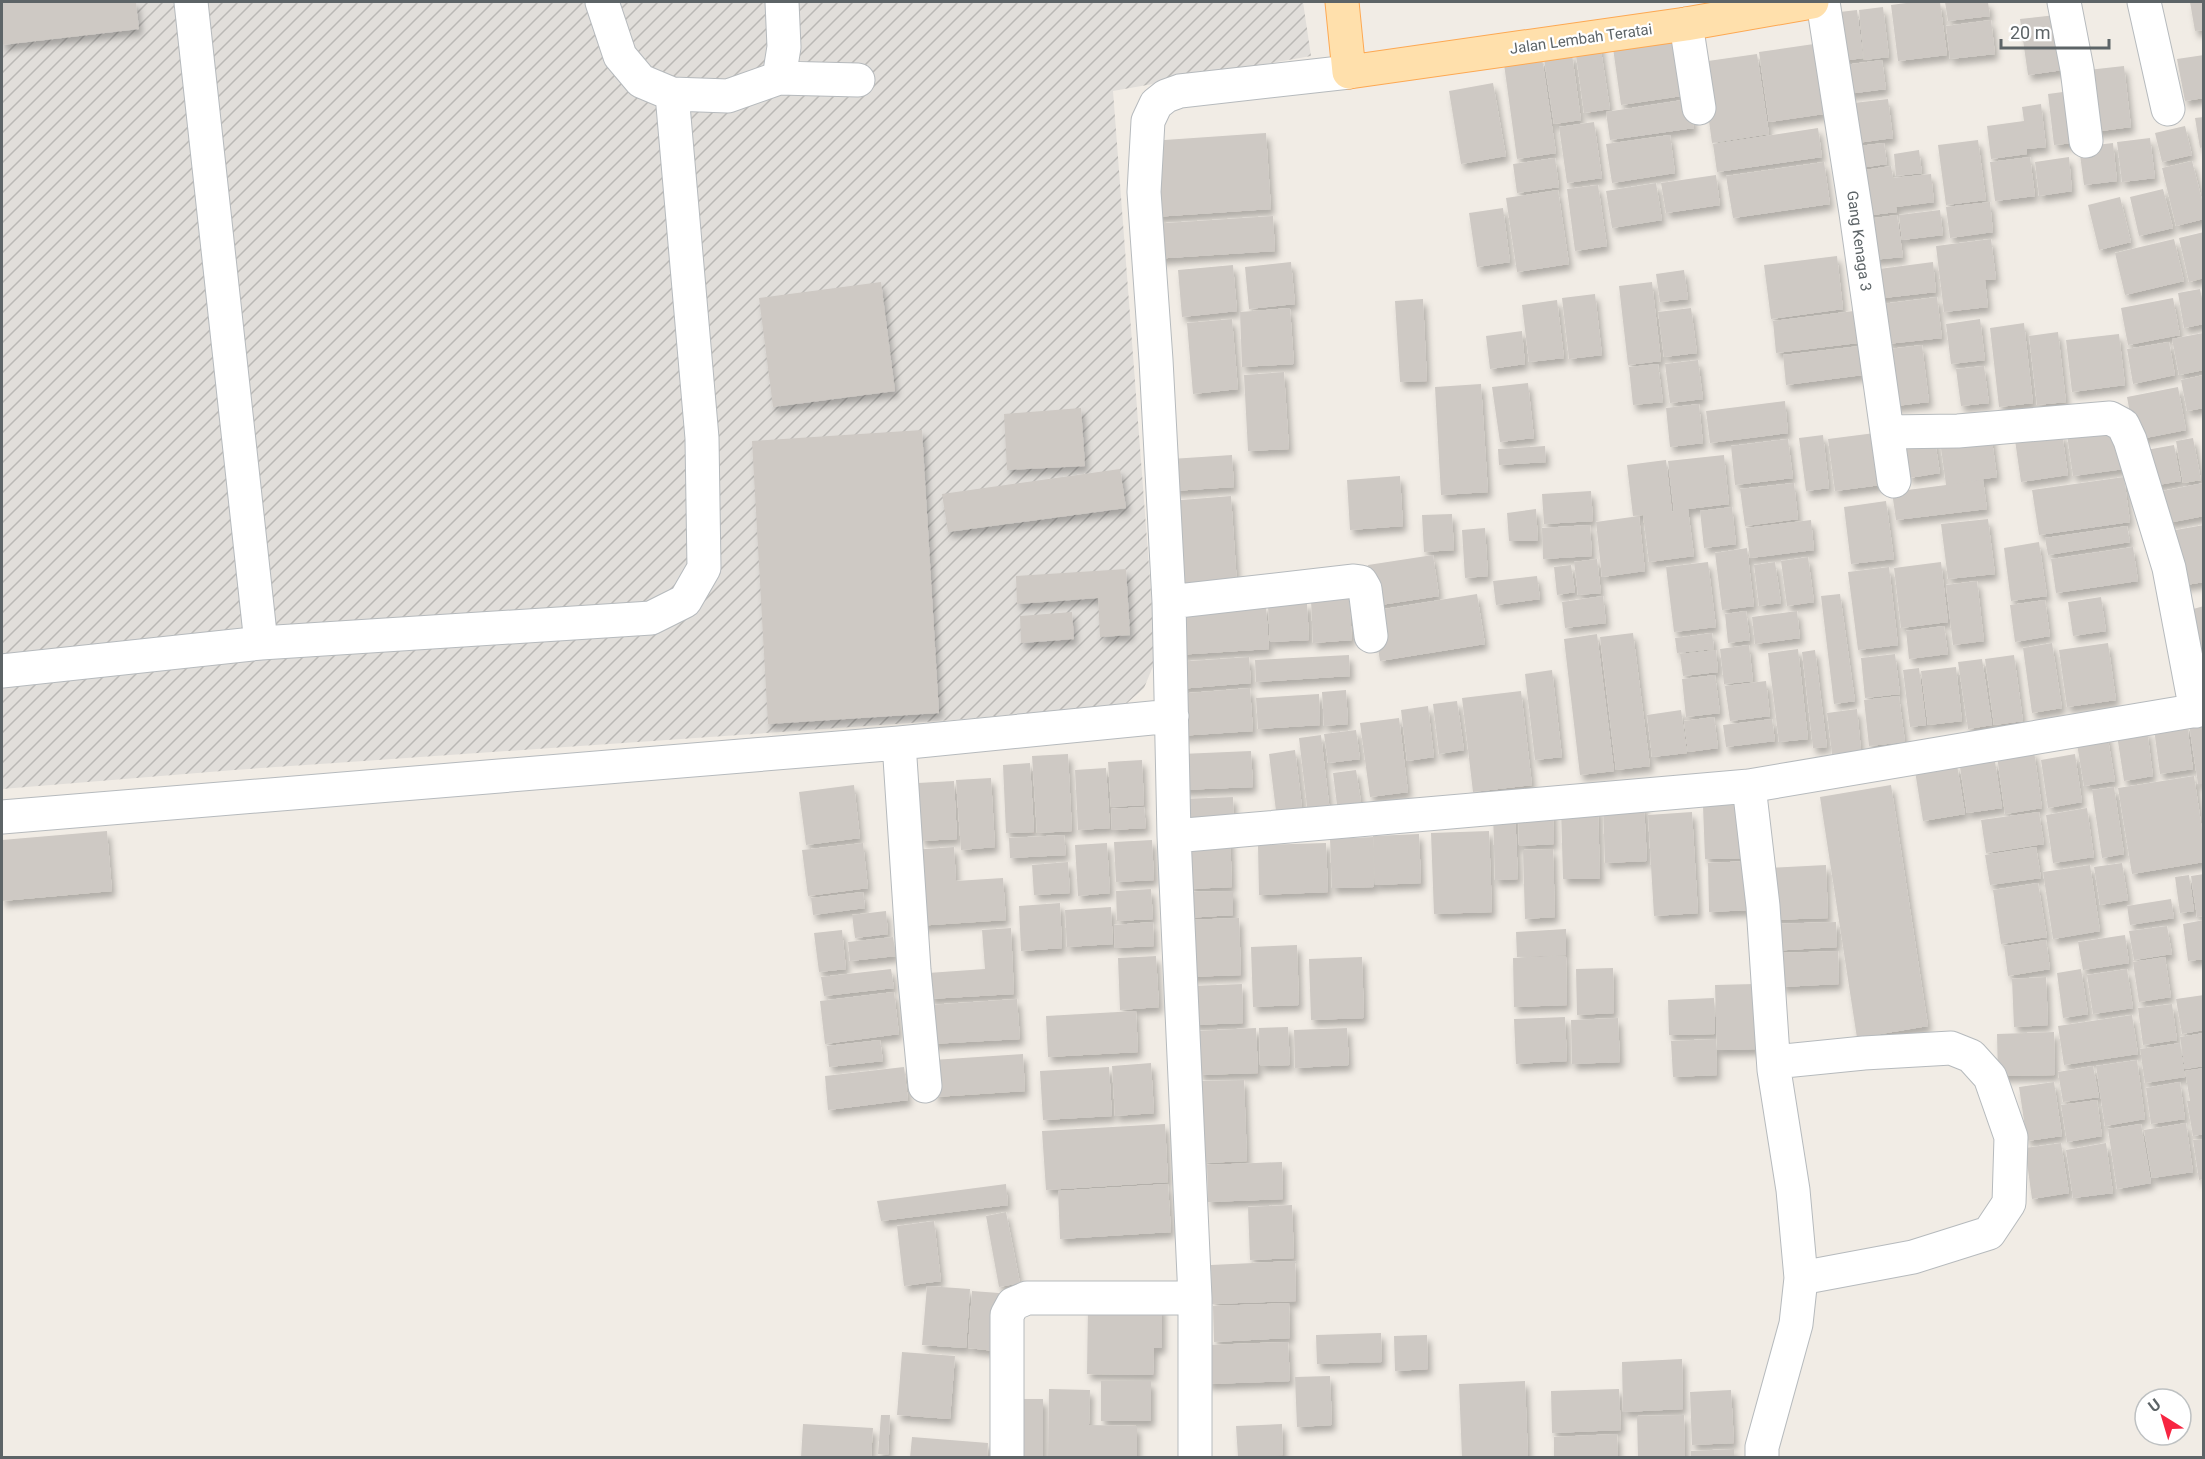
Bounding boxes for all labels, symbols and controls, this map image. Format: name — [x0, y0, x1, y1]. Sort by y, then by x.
scale bar — [2001, 12, 2109, 50]
street label: Jalan Lembah Teratai — [1509, 20, 1653, 58]
text: 20 m — [2010, 22, 2050, 43]
street label: Gang Kenaga 3 — [1843, 190, 1875, 292]
north arrow — [2133, 1387, 2193, 1447]
text: U — [2144, 1395, 2164, 1416]

